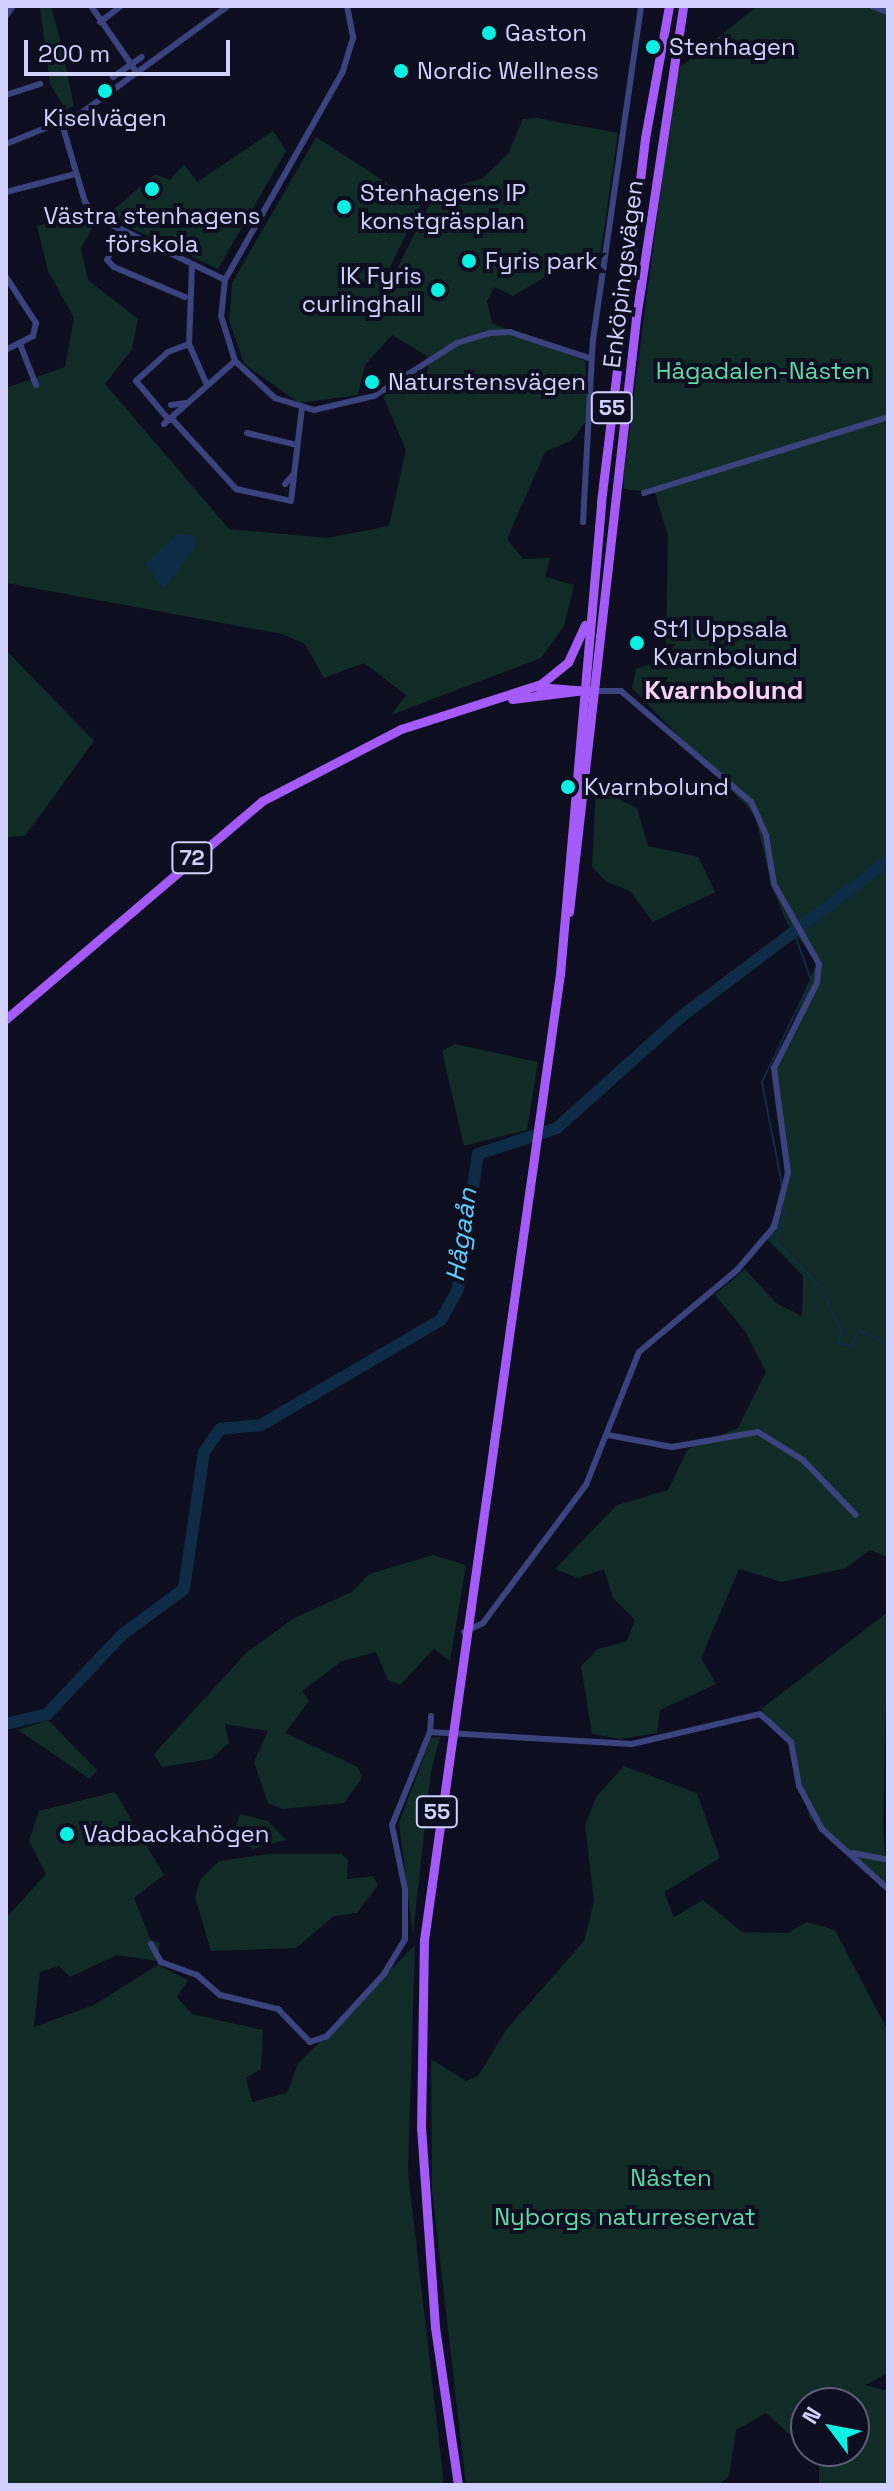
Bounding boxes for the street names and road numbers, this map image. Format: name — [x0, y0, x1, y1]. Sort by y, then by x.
street label: Enköpingsvägen — [597, 178, 649, 370]
road number: 55 — [590, 390, 634, 426]
road number: 72 — [170, 840, 214, 876]
road number: 55 — [415, 1794, 459, 1830]

